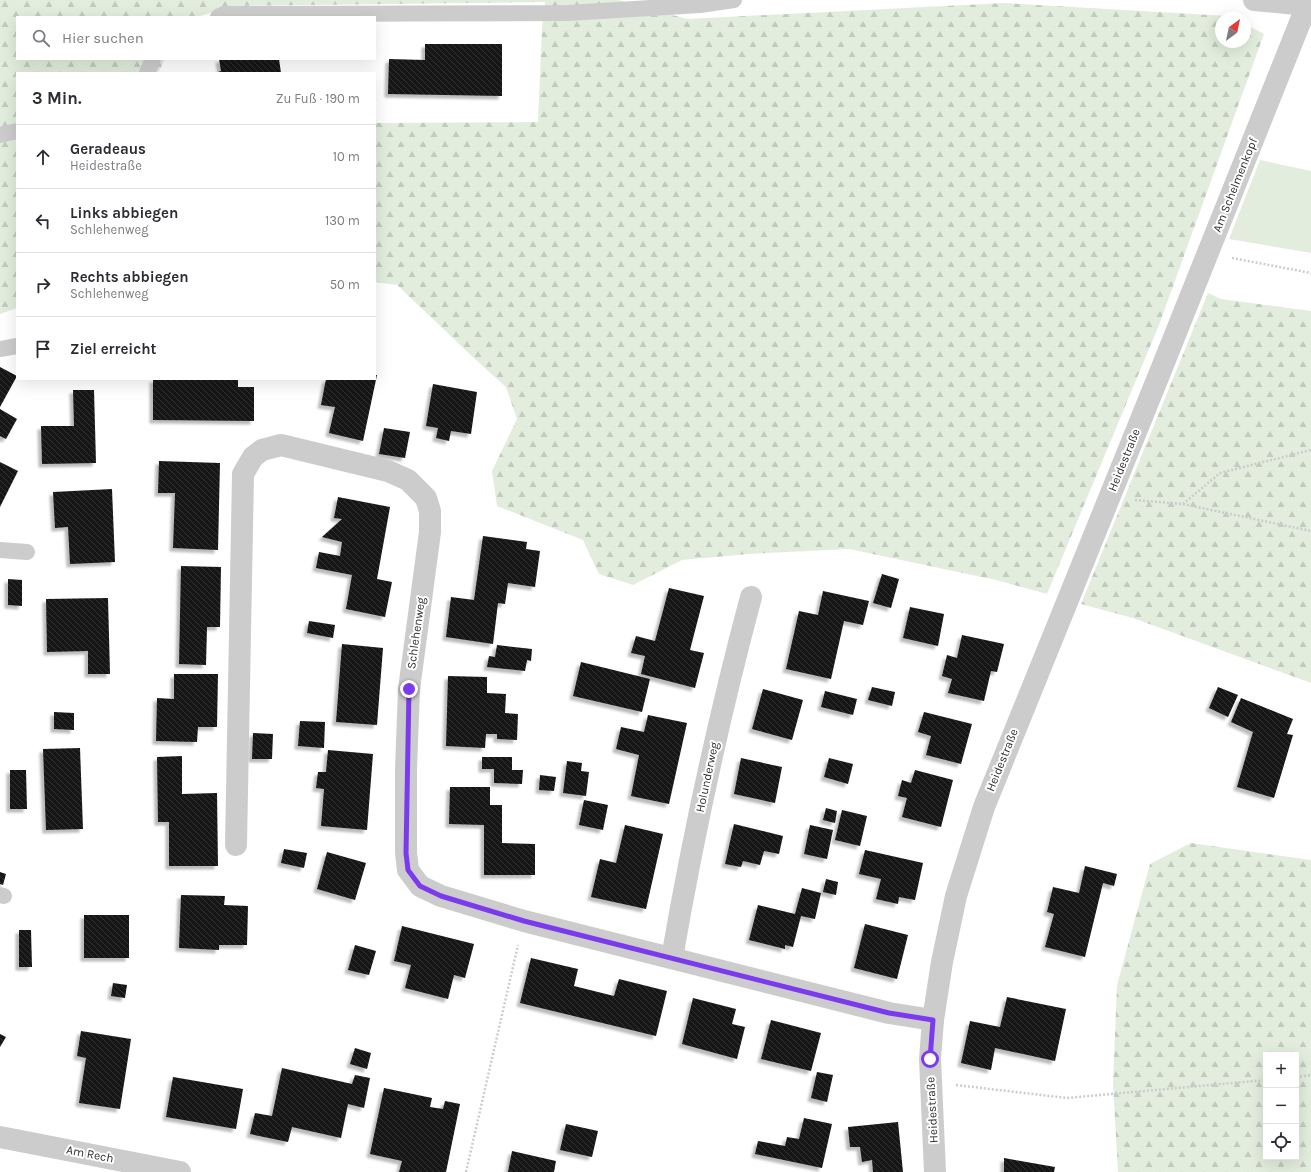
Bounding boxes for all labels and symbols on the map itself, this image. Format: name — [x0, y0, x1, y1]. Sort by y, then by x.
north arrow — [1215, 12, 1251, 48]
street label: Am Schelmenkopf — [1210, 135, 1261, 234]
street label: Heidestraße — [1105, 427, 1143, 493]
street label: Schlehenweg — [404, 596, 428, 670]
route end — [400, 680, 418, 698]
street label: Heidestraße — [983, 727, 1021, 793]
street label: Holunderweg — [693, 740, 721, 814]
route start — [921, 1050, 939, 1068]
street label: Heidestraße — [923, 1077, 941, 1143]
street label: Am Rech — [65, 1143, 115, 1165]

